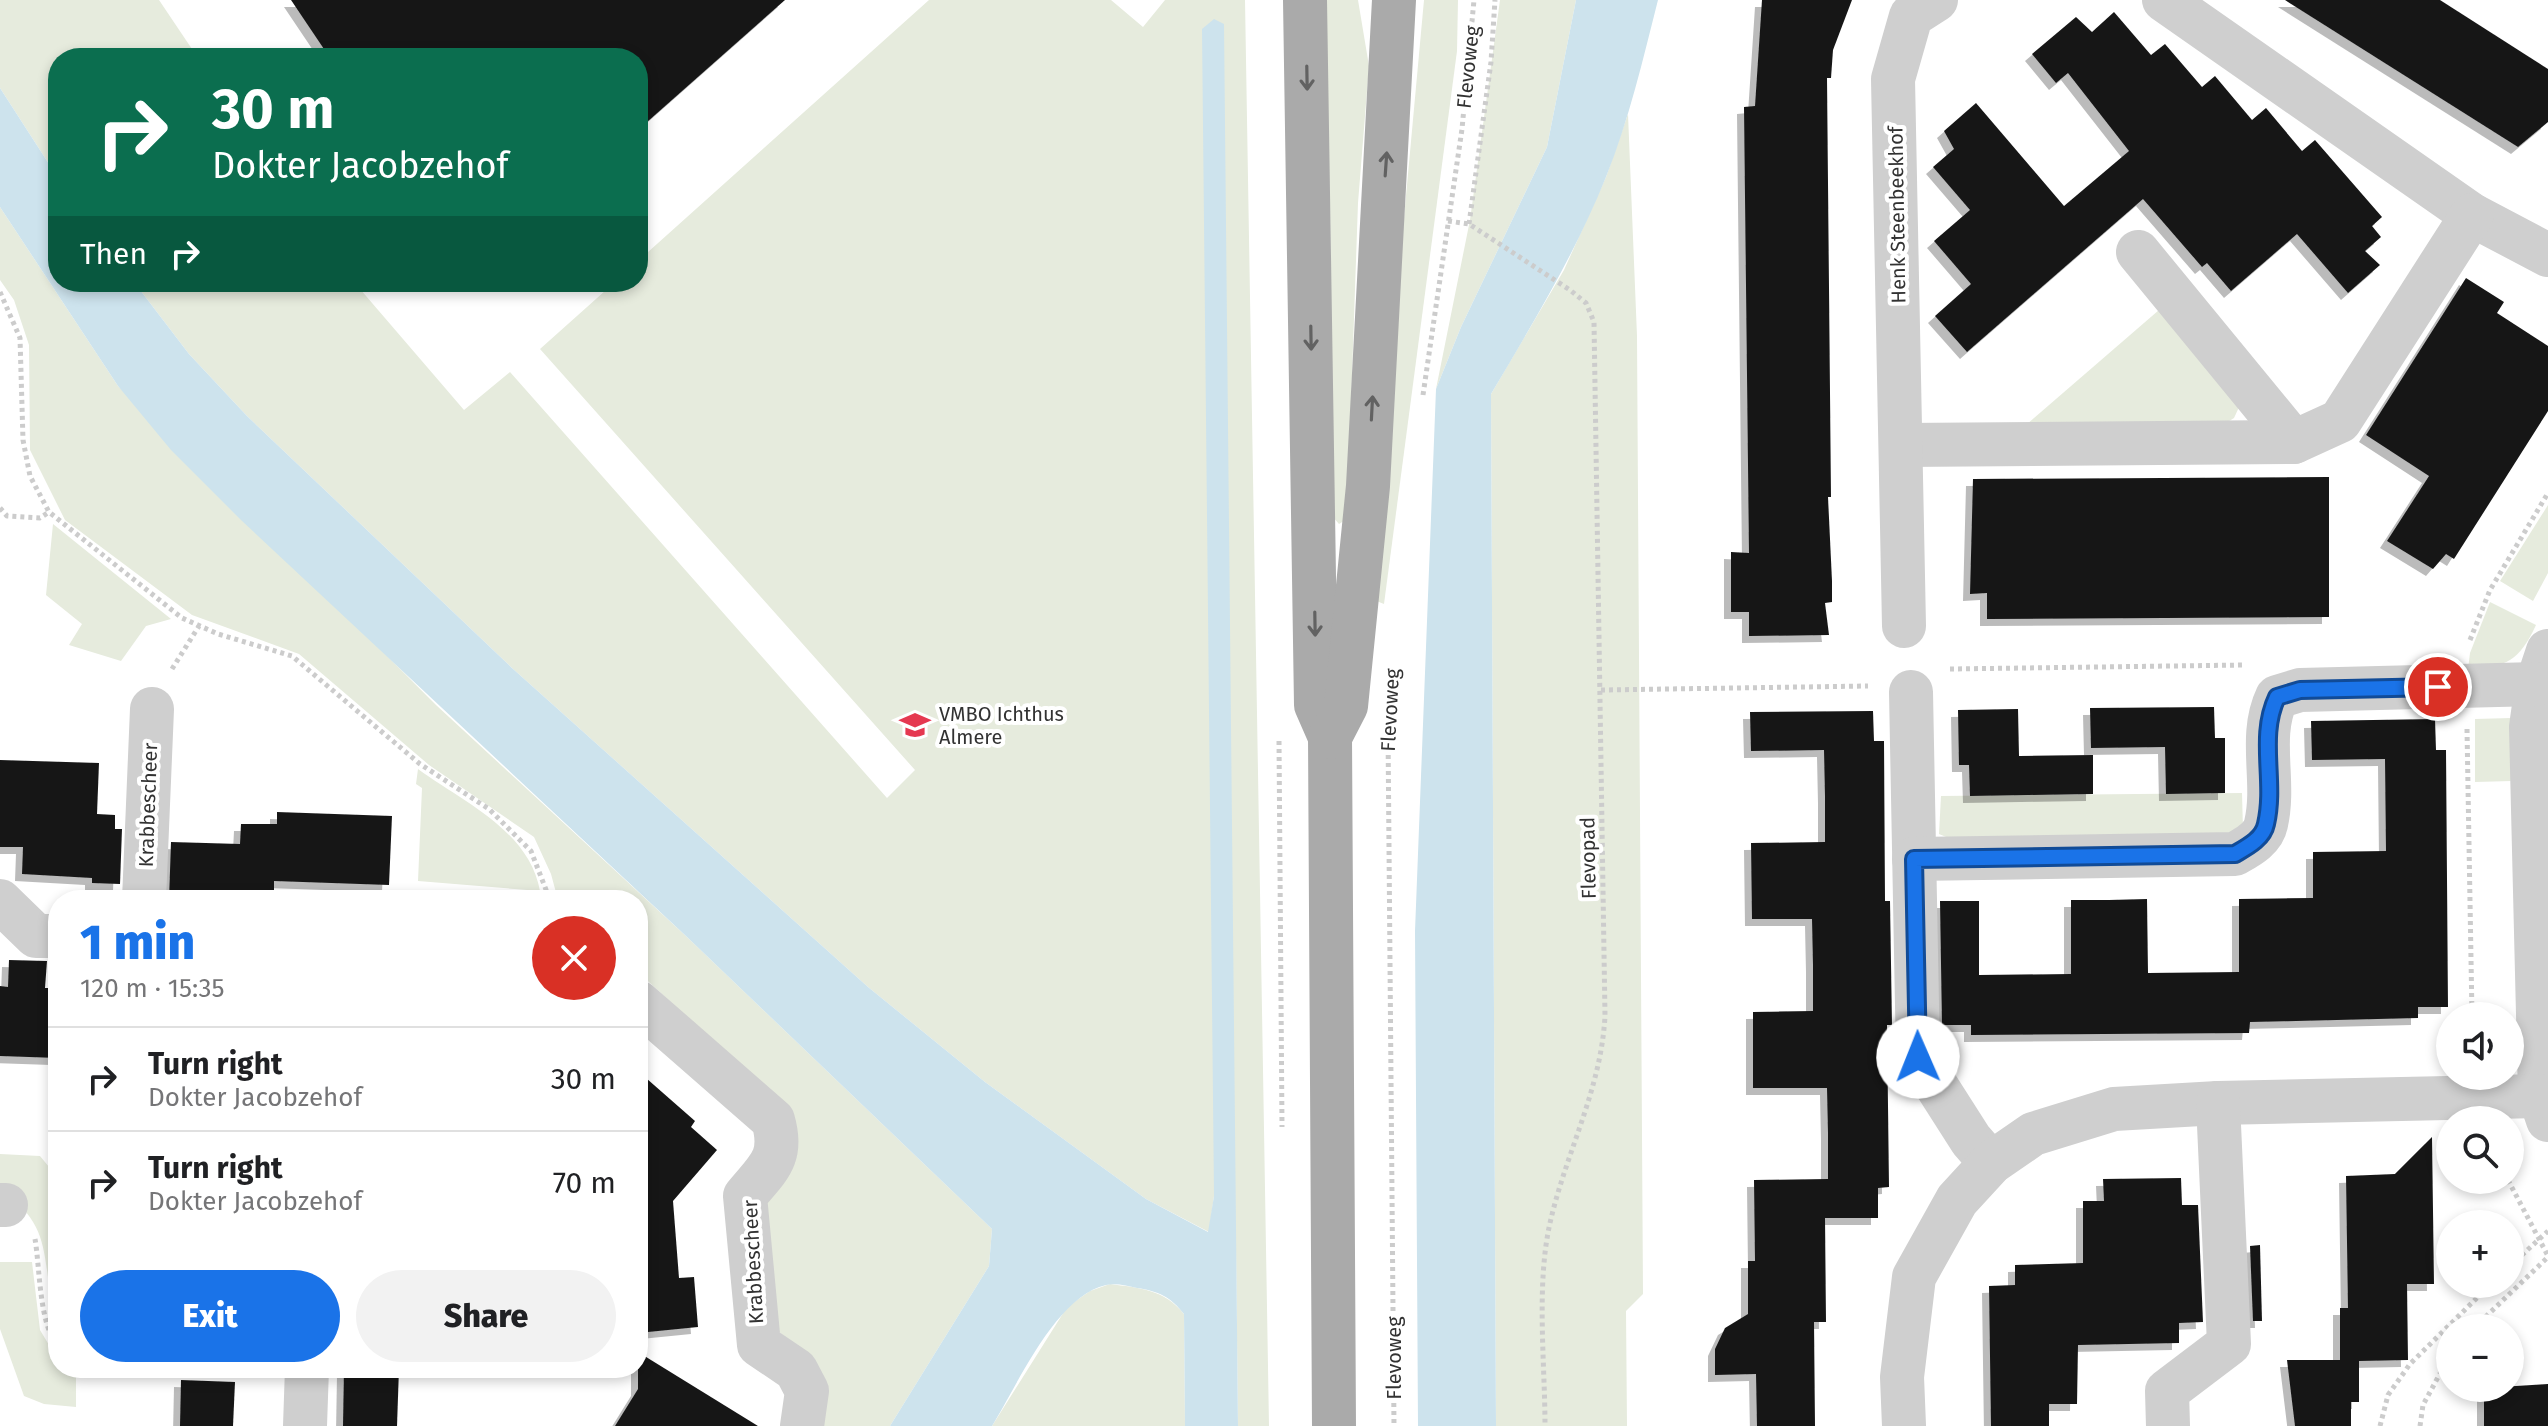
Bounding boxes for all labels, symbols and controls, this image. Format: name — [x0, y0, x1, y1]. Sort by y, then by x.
street label: Flevoweg — [1452, 24, 1484, 110]
one-way arrow — [1299, 64, 1314, 91]
text: 30 m — [212, 76, 334, 143]
icon: right — [80, 80, 184, 184]
street label: Henk Steenbeekhof — [1883, 125, 1911, 304]
text: Dokter Jacobzehof — [212, 144, 509, 188]
one-way arrow — [1379, 151, 1394, 178]
icon: right — [163, 232, 207, 276]
text: Then — [80, 236, 147, 272]
one-way arrow — [1303, 324, 1319, 351]
one-way arrow — [1365, 395, 1380, 422]
one-way arrow — [1307, 610, 1323, 637]
pin — [2404, 653, 2472, 721]
icon: arrive — [2416, 665, 2460, 709]
street label: Flevoweg — [1376, 667, 1404, 752]
place label: VMBO Ichthus Almere — [939, 702, 1064, 749]
school or university icon: VMBO Ichthus Almere — [898, 708, 932, 742]
street label: Krabbescheer — [134, 742, 162, 868]
street label: Flevopad — [1575, 817, 1601, 899]
text: 1 min — [80, 914, 195, 972]
button: close — [532, 916, 616, 1000]
text: 120 m · 15:35 — [80, 973, 225, 1004]
map controls — [2436, 1002, 2524, 1402]
button: sound — [2436, 1002, 2524, 1090]
position arrow — [1876, 1015, 1960, 1099]
text: Turn right — [148, 1046, 283, 1082]
icon: right — [80, 1057, 124, 1101]
text: 30 m — [551, 1061, 616, 1097]
text: Dokter Jacobzehof — [148, 1082, 362, 1113]
button: search — [2436, 1106, 2524, 1194]
text: Turn right — [148, 1150, 283, 1186]
icon: right — [80, 1161, 124, 1205]
text: 70 m — [553, 1165, 616, 1201]
text: Dokter Jacobzehof — [148, 1186, 362, 1217]
street label: Krabbescheer — [738, 1199, 768, 1325]
button: + — [2436, 1210, 2524, 1298]
button: Exit — [80, 1270, 340, 1362]
button: Share — [356, 1270, 616, 1362]
button: − — [2436, 1314, 2524, 1402]
street label: Flevoweg — [1382, 1316, 1406, 1400]

